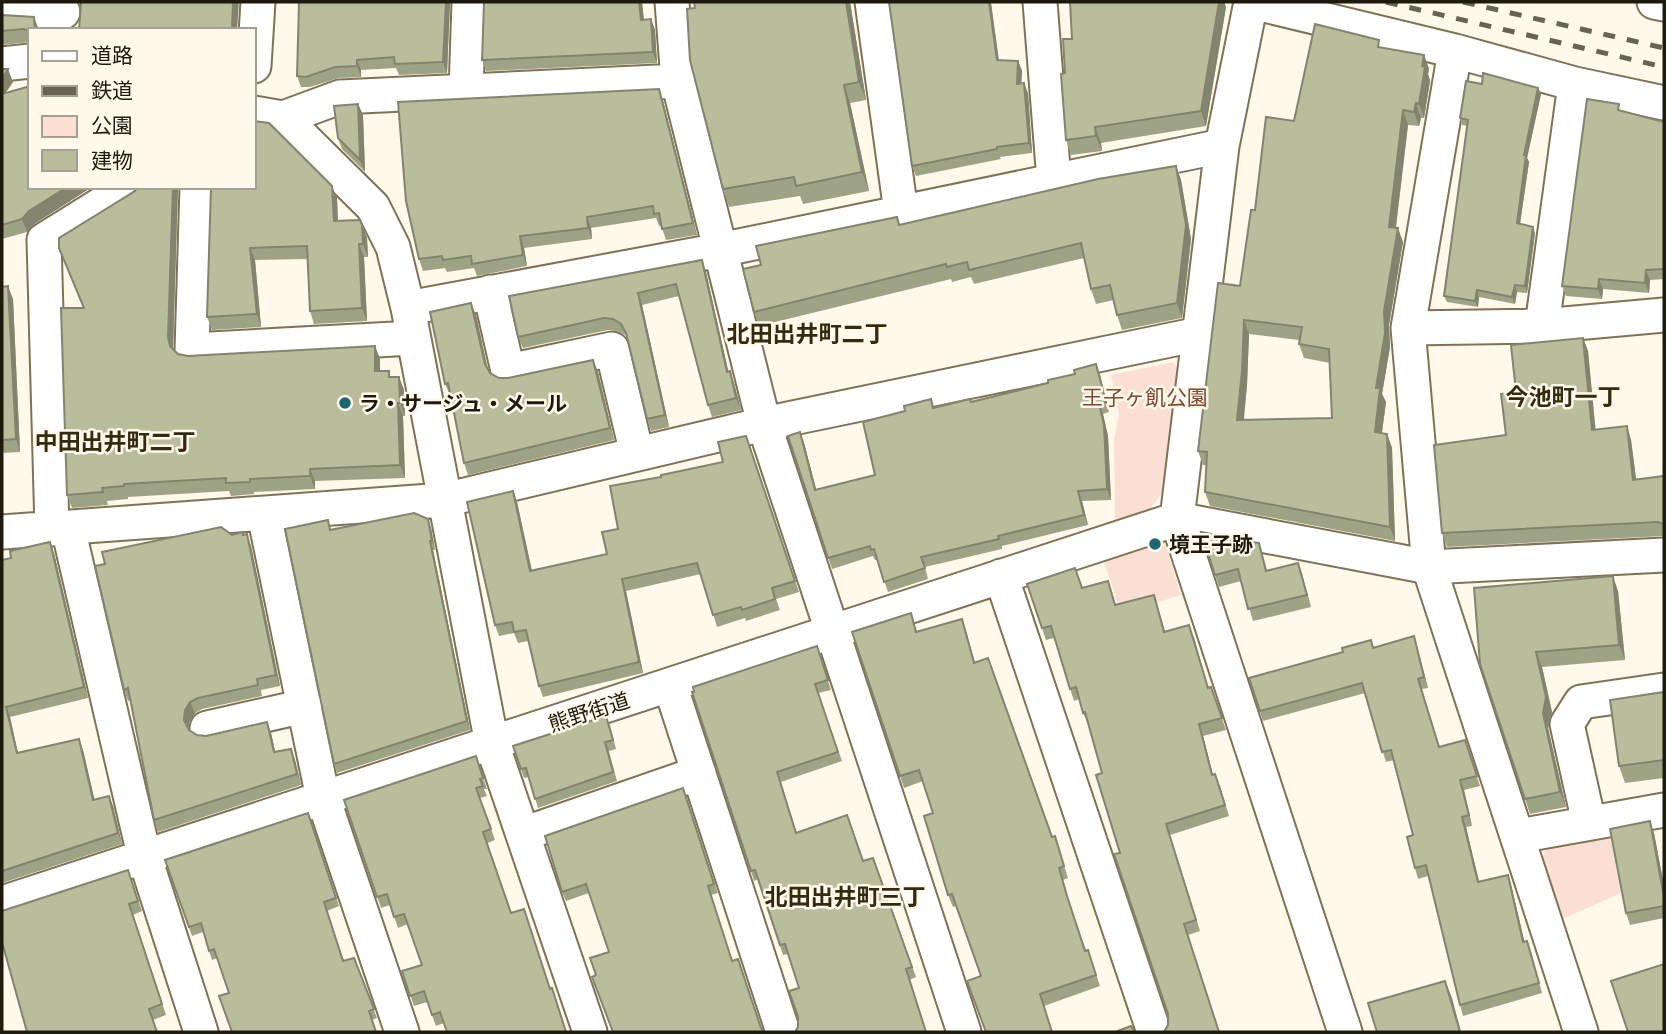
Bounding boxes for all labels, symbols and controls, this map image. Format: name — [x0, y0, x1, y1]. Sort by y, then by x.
legend — [28, 28, 256, 189]
text: 道路 — [91, 43, 133, 68]
text: 鉄道 — [91, 78, 133, 103]
text: 公園 — [91, 113, 133, 138]
text: 建物 — [91, 148, 133, 173]
district label: 北田出井町二丁 — [727, 320, 888, 348]
district label: 今池町一丁 — [1506, 383, 1621, 411]
park label: 王子ヶ飢公園 — [1082, 385, 1208, 410]
place label: ラ・サージュ・メール — [359, 391, 567, 416]
marker: ラ・サージュ・メール — [337, 395, 353, 411]
district label: 中田出井町二丁 — [35, 428, 196, 456]
place label: 境王子跡 — [1169, 532, 1253, 557]
marker: 境王子跡 — [1147, 536, 1163, 552]
street label: 熊野街道 — [545, 687, 633, 737]
district label: 北田出井町三丁 — [765, 883, 926, 911]

